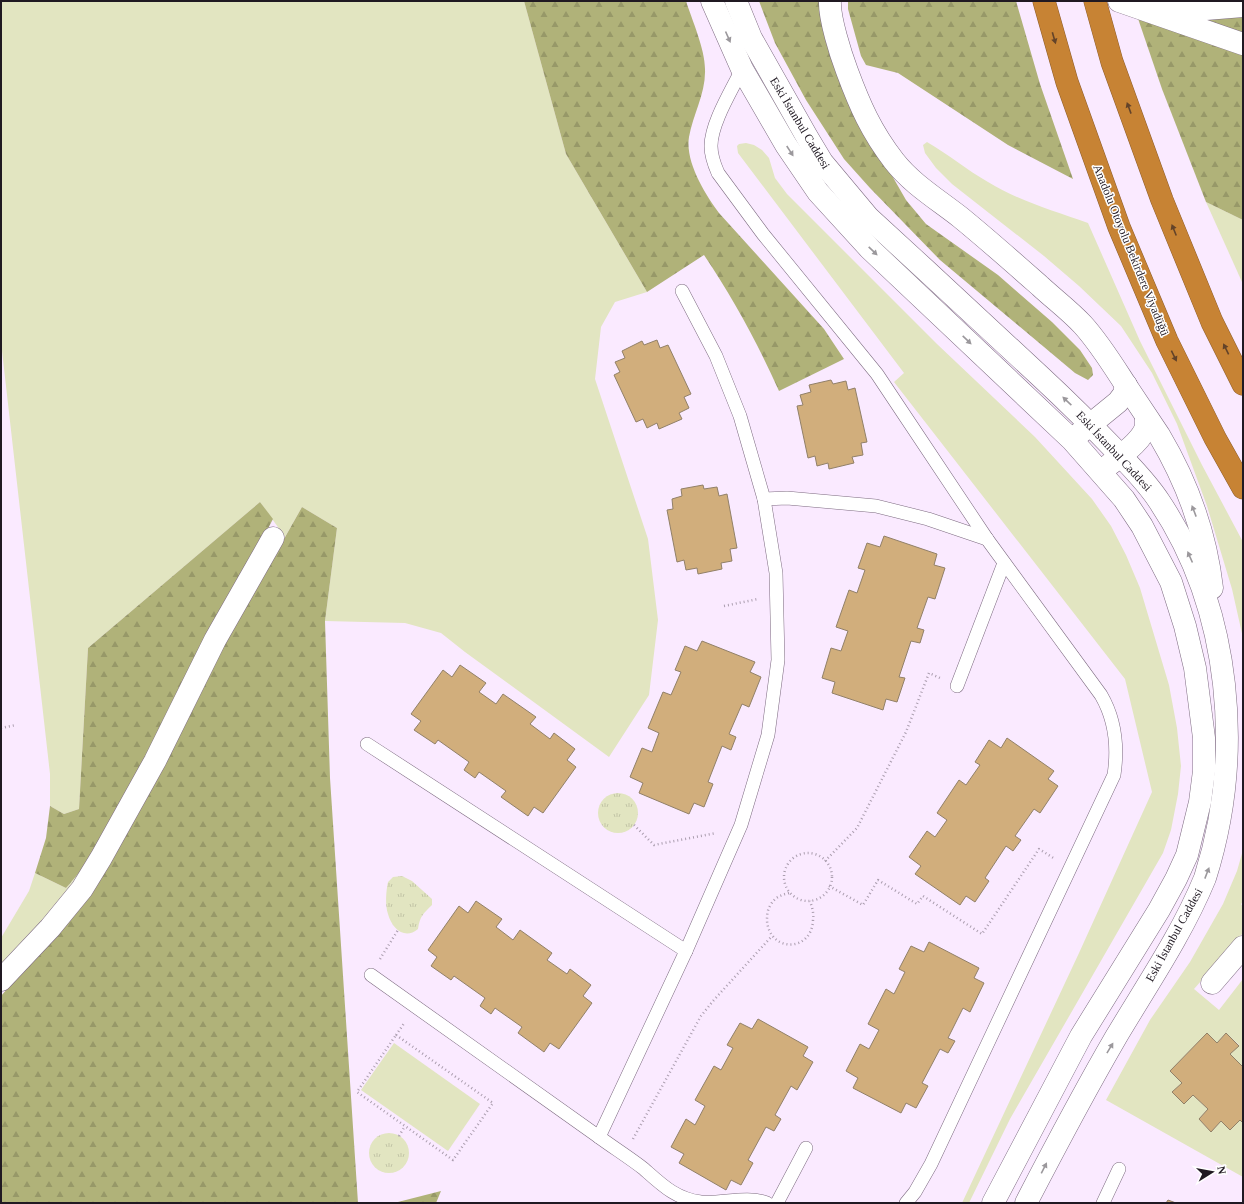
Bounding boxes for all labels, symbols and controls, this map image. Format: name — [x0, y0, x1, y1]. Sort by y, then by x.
one-way arrow — [724, 31, 731, 43]
one-way arrow — [1052, 32, 1058, 45]
street label: Eski İstanbul Caddesi — [767, 75, 833, 172]
one-way arrow — [1125, 102, 1131, 114]
one-way arrow — [786, 145, 793, 157]
street label: Anadolu Otoyolu Bekirdere Viyadüğü — [1090, 162, 1172, 338]
one-way arrow — [1171, 223, 1177, 235]
one-way arrow — [868, 246, 878, 256]
one-way arrow — [962, 335, 972, 345]
one-way arrow — [1223, 344, 1229, 355]
one-way arrow — [1171, 351, 1177, 362]
one-way arrow — [1062, 397, 1072, 406]
street label: Eski İstanbul Caddesi — [1073, 408, 1155, 495]
one-way arrow — [1191, 505, 1197, 517]
one-way arrow — [1187, 551, 1193, 563]
one-way arrow — [1204, 867, 1210, 879]
street label: Eski İstanbul Caddesi — [1143, 885, 1206, 984]
one-way arrow — [1106, 1042, 1113, 1054]
north arrow — [1192, 1152, 1232, 1192]
one-way arrow — [1041, 1163, 1047, 1174]
text: N — [1215, 1165, 1228, 1175]

